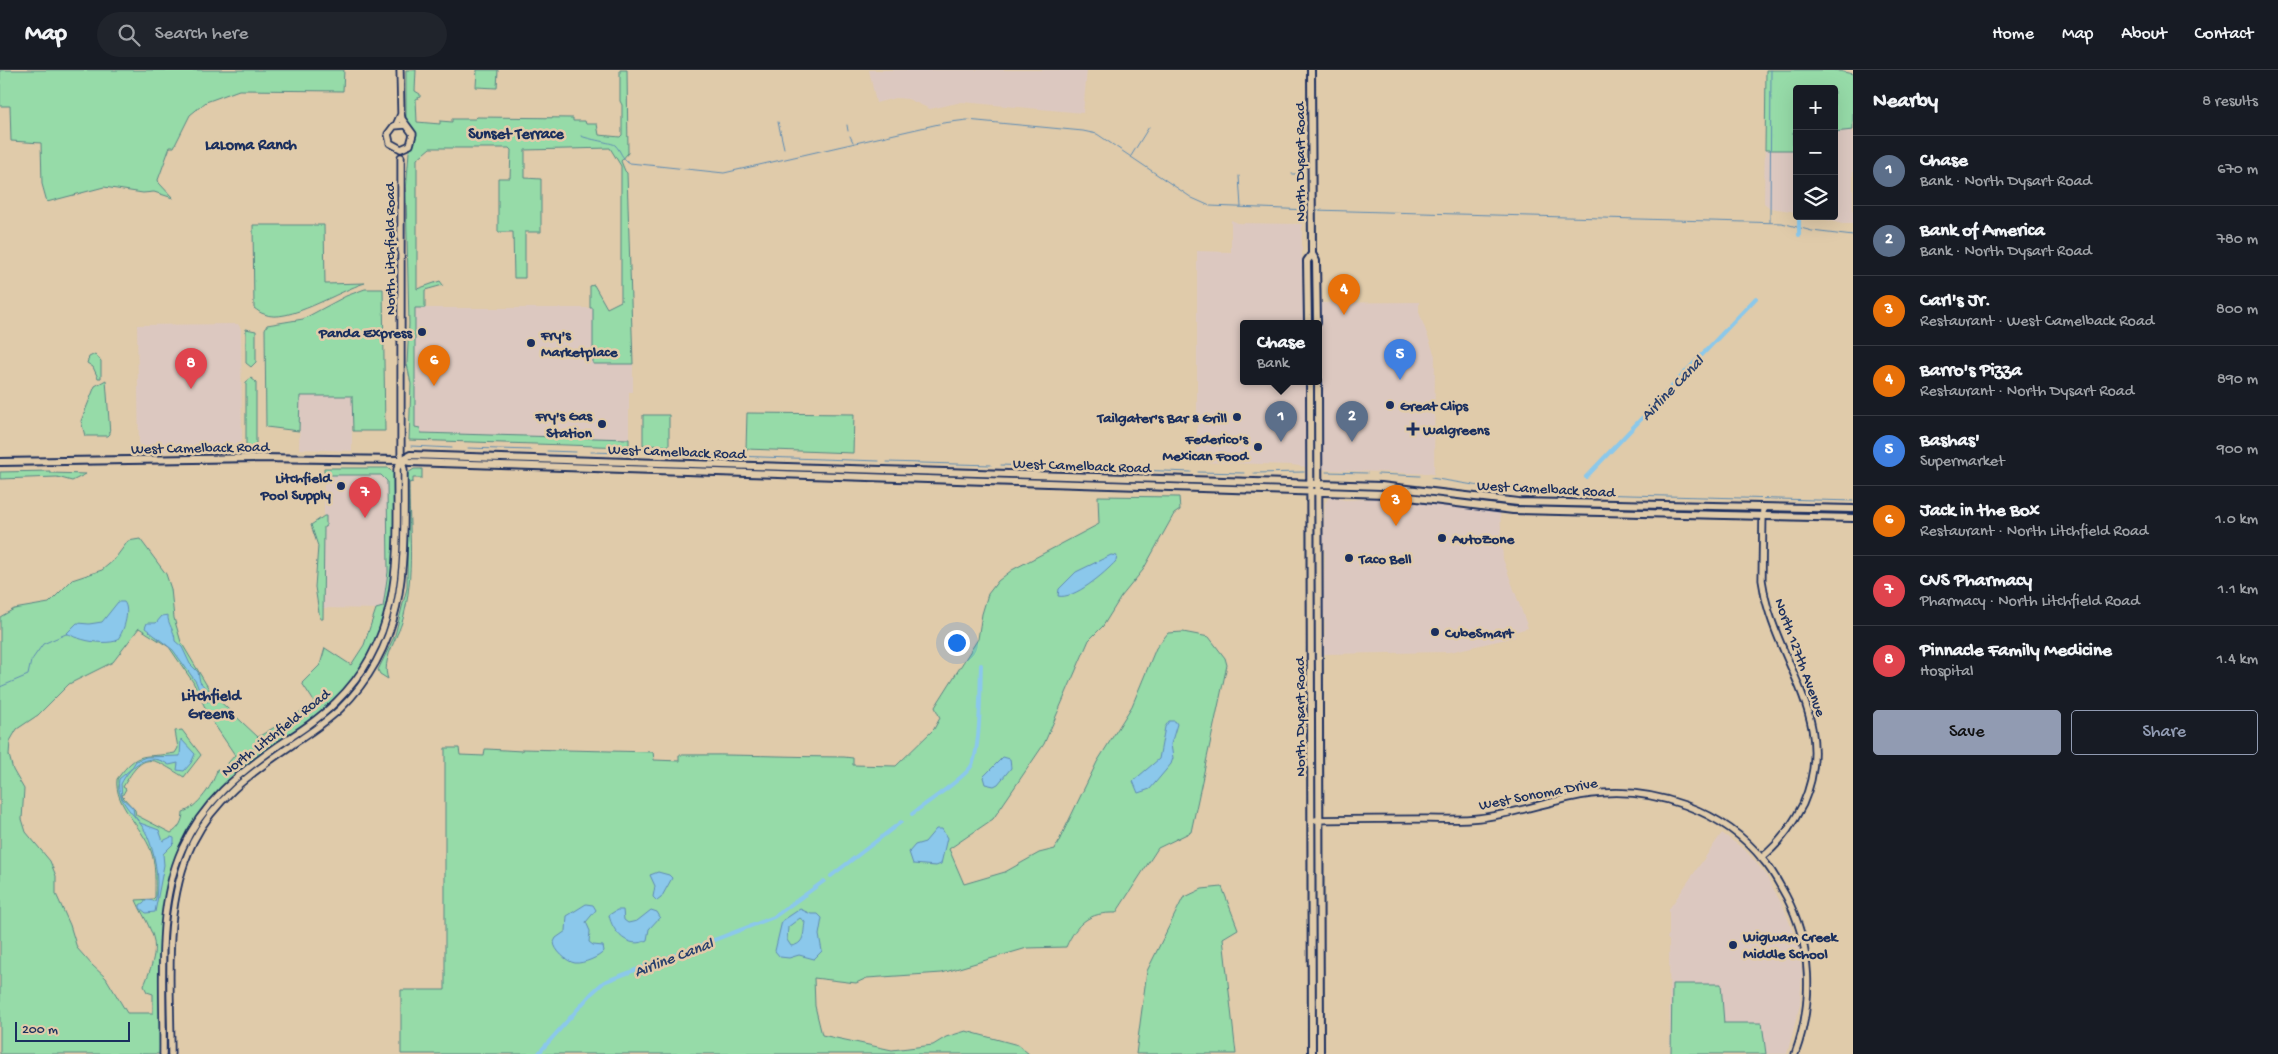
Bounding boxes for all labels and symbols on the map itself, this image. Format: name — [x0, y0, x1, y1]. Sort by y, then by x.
street label: North Dysart Road — [1292, 101, 1310, 222]
district label: Sunset Terrace — [468, 126, 564, 145]
district label: LaLoma Ranch — [205, 137, 297, 156]
street label: North Litchfield Road — [382, 181, 400, 315]
pin: 4 — [1328, 274, 1360, 315]
place label: Panda Express — [318, 325, 413, 343]
marker: Panda Express — [416, 326, 428, 338]
place label: Fry's Marketplace — [540, 327, 619, 362]
marker: Fry's Marketplace — [525, 337, 537, 349]
pin: 5 — [1384, 339, 1416, 380]
pin: 6 — [418, 345, 450, 386]
pin: 8 — [175, 348, 207, 389]
water label: Airline Canal — [1638, 352, 1710, 426]
place label: Great Clips — [1400, 398, 1470, 416]
marker: Great Clips — [1384, 399, 1396, 411]
pin: 1 — [1265, 401, 1297, 442]
pin: 2 — [1336, 401, 1368, 442]
place label: Fry's Gas Station — [534, 408, 593, 443]
place label: Tailgater's Bar & Grill — [1096, 410, 1228, 428]
marker: Tailgater's Bar & Grill — [1231, 411, 1243, 423]
marker: Fry's Gas Station — [596, 418, 608, 430]
place label: Walgreens — [1422, 422, 1491, 440]
marker: Walgreens — [1407, 423, 1419, 435]
place label: Federico's Mexican Food — [1163, 431, 1250, 466]
street label: West Camelback Road — [131, 439, 270, 459]
marker: Federico's Mexican Food — [1252, 441, 1264, 453]
street label: West Camelback Road — [608, 442, 748, 464]
street label: West Camelback Road — [1013, 456, 1153, 478]
place label: Litchfield Pool Supply — [260, 470, 333, 505]
pin: 7 — [349, 477, 381, 518]
street label: West Camelback Road — [1476, 477, 1617, 503]
marker: Litchfield Pool Supply — [335, 480, 347, 492]
pin: 3 — [1380, 485, 1412, 526]
place label: AutoZone — [1451, 531, 1515, 549]
marker: AutoZone — [1436, 532, 1448, 544]
place label: Taco Bell — [1358, 551, 1412, 569]
marker: Taco Bell — [1343, 552, 1355, 564]
street label: North 127th Avenue — [1769, 596, 1829, 720]
place label: CubeSmart — [1444, 625, 1515, 643]
marker: CubeSmart — [1429, 626, 1441, 638]
your location — [944, 630, 970, 656]
street label: North Dysart Road — [1292, 656, 1310, 777]
street label: North Litchfield Road — [218, 685, 335, 781]
district label: Litchfield Greens — [181, 687, 242, 725]
street label: West Sonoma Drive — [1477, 775, 1600, 815]
place label: Wigwam Creek Middle School — [1742, 929, 1840, 964]
water label: Airline Canal — [632, 935, 718, 983]
marker: Wigwam Creek Middle School — [1727, 939, 1739, 951]
scale bar — [15, 1019, 130, 1042]

